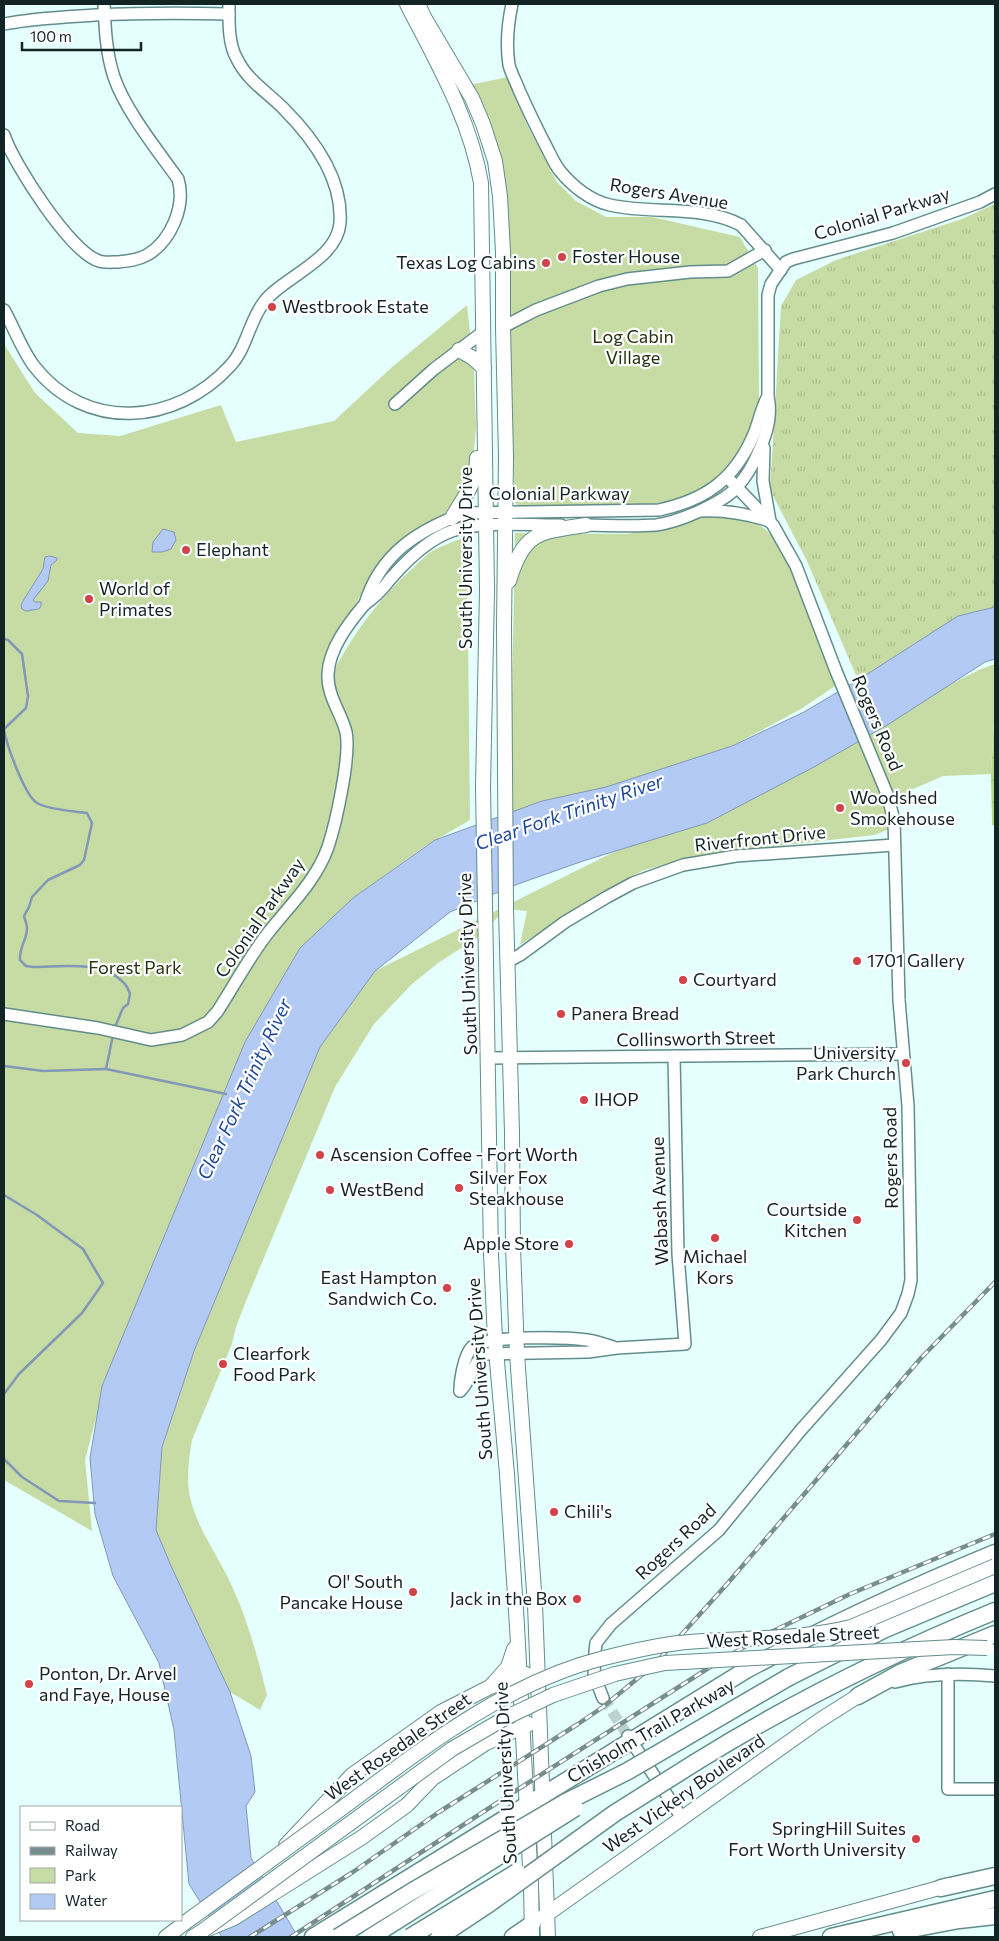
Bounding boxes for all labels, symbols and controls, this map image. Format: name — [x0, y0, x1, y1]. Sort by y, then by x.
scale bar — [22, 20, 141, 52]
text: 100 m — [30, 27, 72, 45]
street label: Rogers Avenue — [608, 173, 730, 213]
street label: Colonial Parkway — [811, 182, 952, 244]
place label: Foster House — [572, 245, 680, 267]
place label: Texas Log Cabins — [396, 251, 536, 273]
marker: Foster House — [556, 251, 568, 263]
marker: Texas Log Cabins — [540, 257, 552, 269]
place label: Westbrook Estate — [282, 295, 429, 317]
marker: Westbrook Estate — [266, 301, 278, 313]
park label: Log Cabin Village — [592, 325, 674, 368]
street label: South University Drive — [454, 467, 476, 649]
street label: Colonial Parkway — [488, 482, 630, 504]
place label: Elephant — [196, 538, 269, 560]
marker: Elephant — [180, 544, 192, 556]
place label: World of Primates — [99, 577, 172, 620]
marker: World of Primates — [83, 593, 95, 605]
street label: Rogers Road — [848, 671, 908, 774]
water label: Clear Fork Trinity River — [472, 768, 667, 855]
place label: Woodshed Smokehouse — [850, 786, 955, 829]
marker: Woodshed Smokehouse — [834, 802, 846, 814]
street label: Riverfront Drive — [693, 820, 827, 856]
street label: Colonial Parkway — [210, 853, 309, 982]
street label: South University Drive — [453, 873, 481, 1056]
place label: 1701 Gallery — [867, 949, 965, 971]
marker: 1701 Gallery — [851, 955, 863, 967]
park label: Forest Park — [88, 956, 182, 978]
place label: Courtyard — [693, 968, 777, 990]
marker: Courtyard — [677, 974, 689, 986]
water label: Clear Fork Trinity River — [191, 993, 296, 1183]
place label: Panera Bread — [571, 1002, 679, 1024]
marker: Panera Bread — [555, 1008, 567, 1020]
street label: Collinsworth Street — [616, 1026, 776, 1050]
place label: University Park Church — [796, 1041, 896, 1084]
marker: University Park Church — [900, 1057, 912, 1069]
place label: IHOP — [594, 1088, 639, 1110]
marker: IHOP — [578, 1094, 590, 1106]
street label: Rogers Road — [878, 1107, 902, 1209]
street label: Wabash Avenue — [646, 1136, 672, 1266]
place label: Ascension Coffee - Fort Worth — [330, 1143, 578, 1165]
marker: Ascension Coffee - Fort Worth — [314, 1149, 326, 1161]
place label: Silver Fox Steakhouse — [469, 1166, 564, 1209]
place label: WestBend — [340, 1178, 424, 1200]
marker: Silver Fox Steakhouse — [453, 1182, 465, 1194]
marker: WestBend — [324, 1184, 336, 1196]
place label: Courtside Kitchen — [767, 1198, 847, 1241]
marker: Courtside Kitchen — [851, 1214, 863, 1226]
place label: Apple Store — [463, 1232, 559, 1254]
marker: Michael Kors — [709, 1232, 721, 1244]
marker: Apple Store — [563, 1238, 575, 1250]
place label: Michael Kors — [683, 1245, 747, 1288]
place label: East Hampton Sandwich Co. — [320, 1266, 437, 1309]
street label: South University Drive — [462, 1277, 496, 1461]
marker: East Hampton Sandwich Co. — [441, 1282, 453, 1294]
place label: Clearfork Food Park — [233, 1342, 316, 1385]
marker: Clearfork Food Park — [217, 1358, 229, 1370]
street label: Rogers Road — [631, 1498, 720, 1584]
place label: Chili's — [564, 1500, 612, 1522]
marker: Chili's — [548, 1506, 560, 1518]
place label: Ol' South Pancake House — [279, 1570, 403, 1613]
marker: Ol' South Pancake House — [407, 1586, 419, 1598]
place label: Jack in the Box — [450, 1587, 567, 1609]
marker: Jack in the Box — [571, 1593, 583, 1605]
street label: West Rosedale Street — [706, 1620, 880, 1652]
place label: Ponton, Dr. Arvel and Faye, House — [39, 1662, 177, 1705]
street label: Chisholm Trail Parkway — [563, 1673, 738, 1787]
marker: Ponton, Dr. Arvel and Faye, House — [23, 1678, 35, 1690]
street label: South University Drive — [489, 1681, 521, 1865]
street label: West Rosedale Street — [320, 1687, 475, 1805]
street label: West Vickery Boulevard — [598, 1729, 768, 1857]
legend — [20, 1806, 182, 1921]
text: Road — [65, 1816, 100, 1834]
place label: SpringHill Suites Fort Worth University — [728, 1817, 906, 1860]
marker: SpringHill Suites Fort Worth University — [910, 1833, 922, 1845]
text: Railway — [65, 1841, 118, 1859]
text: Park — [65, 1866, 96, 1884]
text: Water — [65, 1891, 107, 1909]

